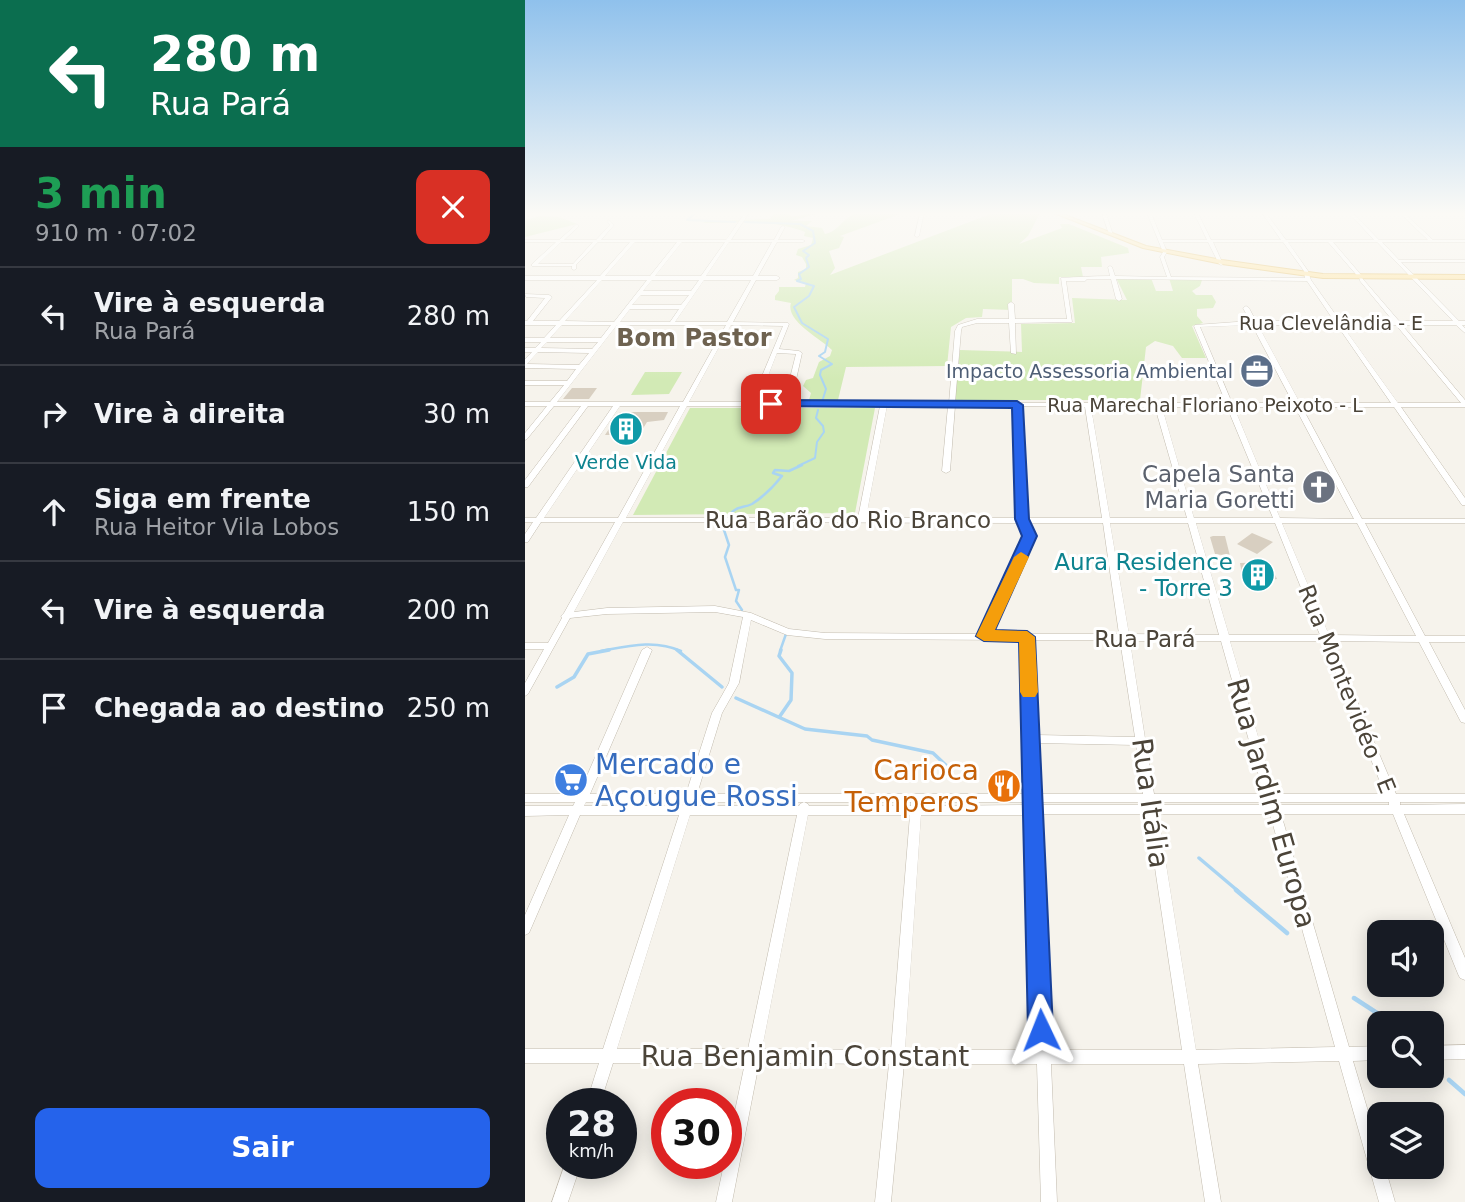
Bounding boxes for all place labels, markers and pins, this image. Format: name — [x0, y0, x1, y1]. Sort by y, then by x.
office icon: Impacto Assessoria Ambiental — [1238, 352, 1276, 390]
place label: Impacto Assessoria Ambiental — [946, 360, 1233, 382]
pin — [741, 374, 801, 434]
building icon: Verde Vida — [607, 410, 645, 448]
place label: Verde Vida — [575, 451, 677, 473]
place label: Capela Santa Maria Goretti — [1142, 461, 1295, 513]
church icon: Capela Santa Maria Goretti — [1300, 468, 1338, 506]
place label: Aura Residence - Torre 3 — [1054, 549, 1233, 601]
building icon: Aura Residence - Torre 3 — [1239, 556, 1277, 594]
place label: Mercado e Açougue Rossi — [595, 748, 798, 813]
place label: Carioca Temperos — [844, 754, 979, 819]
supermarket icon: Mercado e Açougue Rossi — [552, 761, 590, 799]
restaurant icon: Carioca Temperos — [985, 767, 1023, 805]

